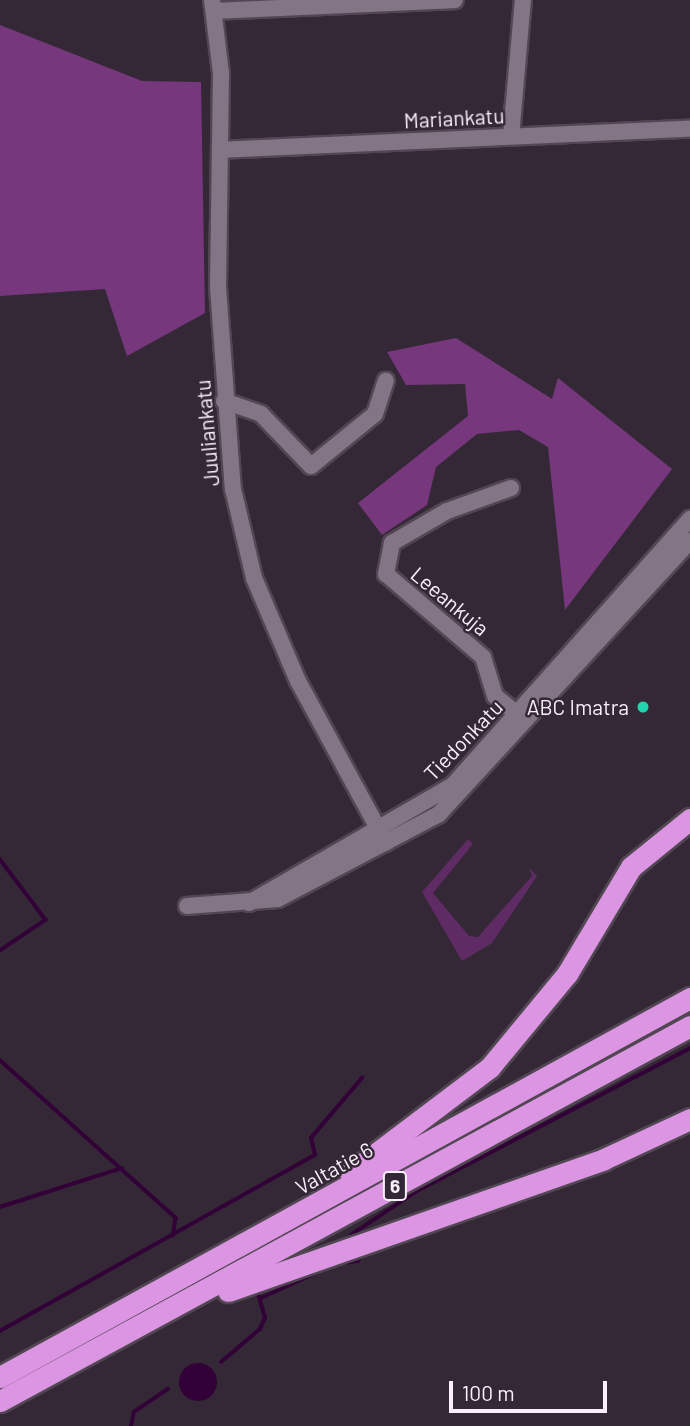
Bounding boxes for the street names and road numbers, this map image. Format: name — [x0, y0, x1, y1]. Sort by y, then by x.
street label: Mariankatu — [403, 103, 505, 133]
street label: Juuliankatu — [190, 379, 224, 487]
street label: Leeankuja — [406, 561, 494, 641]
street label: Tiedonkatu — [418, 694, 508, 786]
street label: Valtatie 6 — [291, 1137, 377, 1199]
road number: 6 — [383, 1170, 407, 1202]

